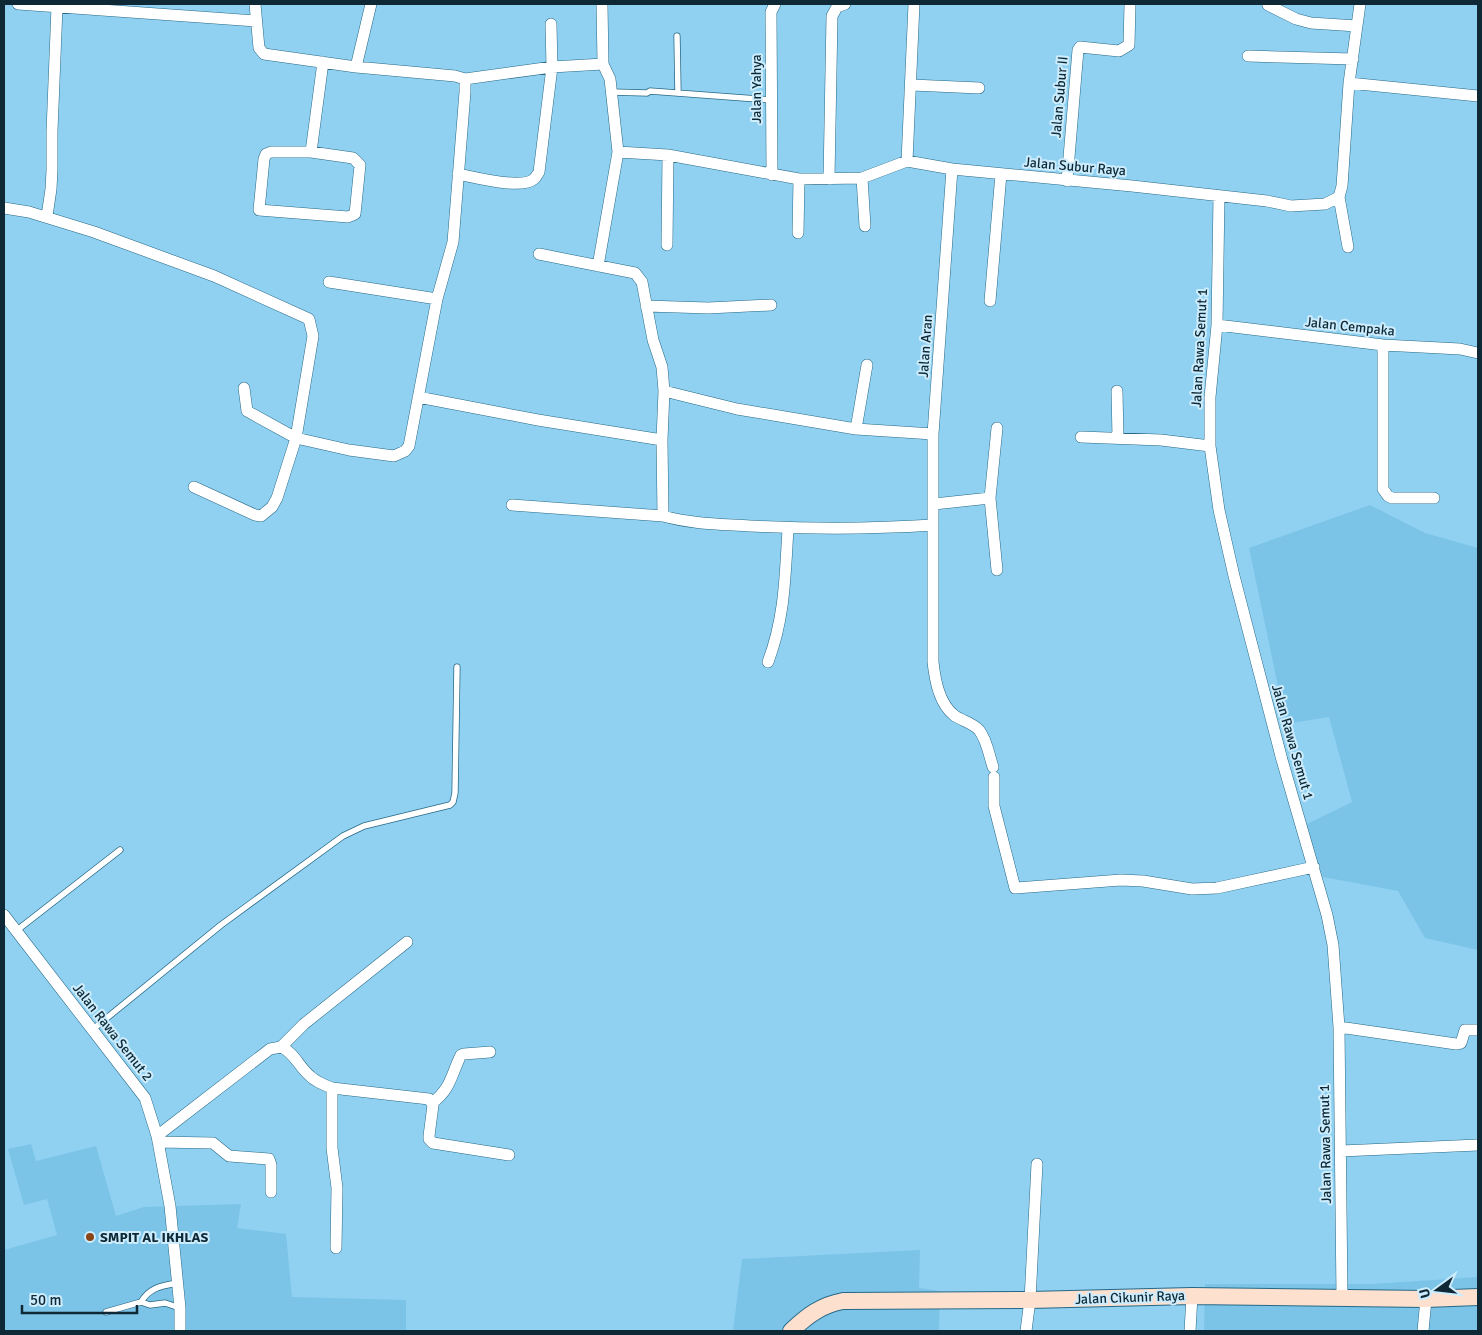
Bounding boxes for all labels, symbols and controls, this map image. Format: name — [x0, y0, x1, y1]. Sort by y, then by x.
street label: Jalan Yahya — [748, 54, 765, 124]
street label: Jalan Subur II — [1047, 56, 1072, 139]
street label: Jalan Subur Raya — [1023, 154, 1127, 179]
street label: Jalan Rawa Semut 1 — [1188, 288, 1211, 408]
street label: Jalan Cempaka — [1304, 313, 1396, 340]
street label: Jalan Aran — [915, 314, 936, 378]
street label: Jalan Rawa Semut 1 — [1268, 682, 1317, 802]
street label: Jalan Rawa Semut 2 — [69, 980, 156, 1085]
street label: Jalan Rawa Semut 1 — [1316, 1084, 1335, 1204]
place label: SMPIT AL IKHLAS — [100, 1229, 209, 1246]
marker: SMPIT AL IKHLAS — [84, 1231, 96, 1243]
north arrow — [1412, 1265, 1462, 1315]
scale bar — [22, 1282, 138, 1314]
text: U — [1415, 1286, 1434, 1300]
street label: Jalan Cikunir Raya — [1075, 1287, 1185, 1308]
text: 50 m — [30, 1291, 61, 1309]

